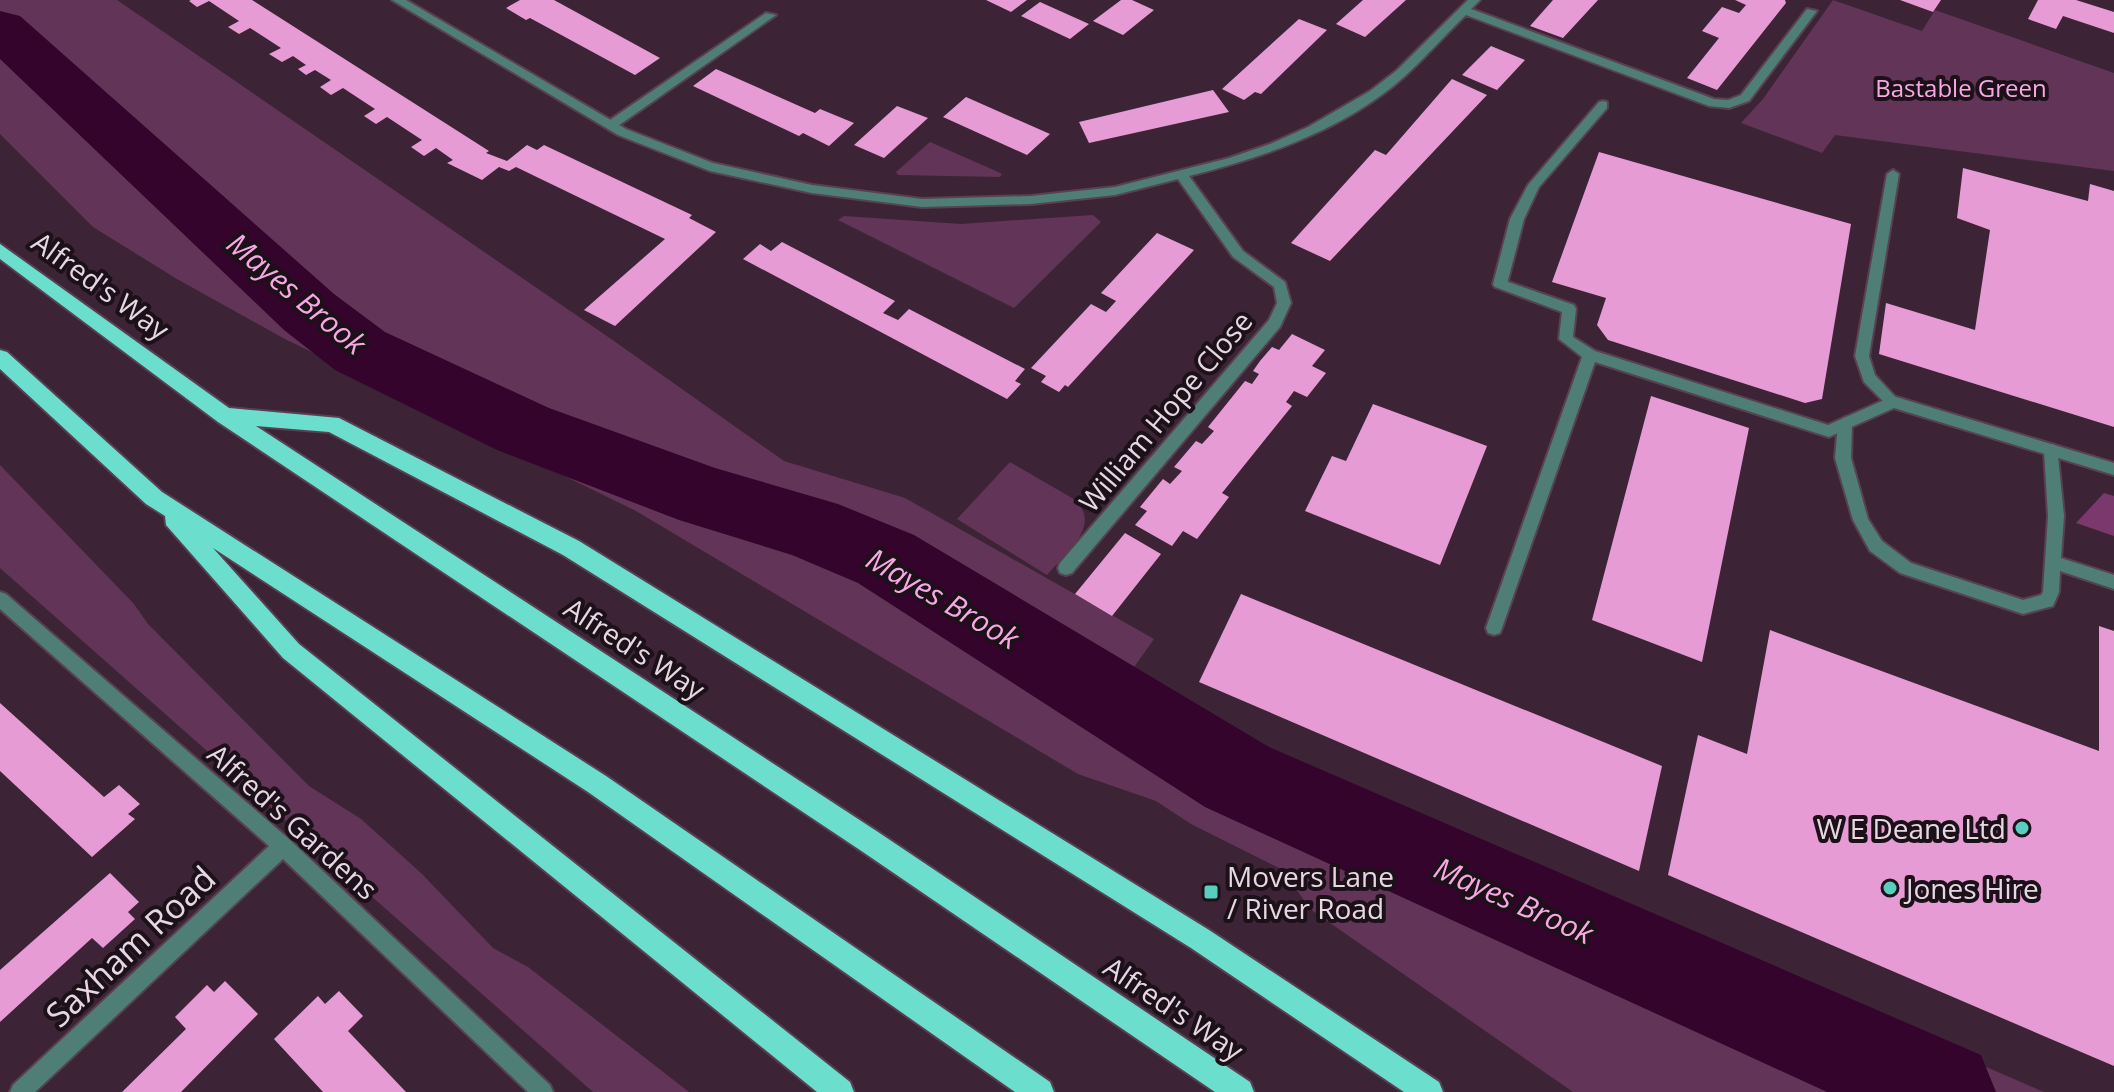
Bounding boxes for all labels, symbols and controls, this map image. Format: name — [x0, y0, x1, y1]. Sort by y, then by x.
park label: Bastable Green — [1875, 71, 2047, 104]
street label: Alfred's Way — [25, 222, 178, 348]
water label: Mayes Brook — [219, 223, 376, 364]
street label: William Hope Close — [1070, 303, 1260, 519]
water label: Mayes Brook — [859, 538, 1028, 659]
street label: Alfred's Way — [557, 588, 714, 708]
street label: Alfred's Gardens — [200, 735, 386, 907]
place label: W E Deane Ltd — [1817, 809, 2006, 847]
marker: W E Deane Ltd — [2013, 819, 2031, 837]
water label: Mayes Brook — [1428, 847, 1601, 954]
street label: Saxham Road — [35, 855, 225, 1037]
place label: Movers Lane / River Road — [1227, 857, 1394, 927]
place label: Jones Hire — [1903, 869, 2039, 907]
marker: Jones Hire — [1881, 879, 1899, 897]
marker: Movers Lane / River Road — [1202, 883, 1220, 901]
street label: Alfred's Way — [1097, 947, 1252, 1069]

